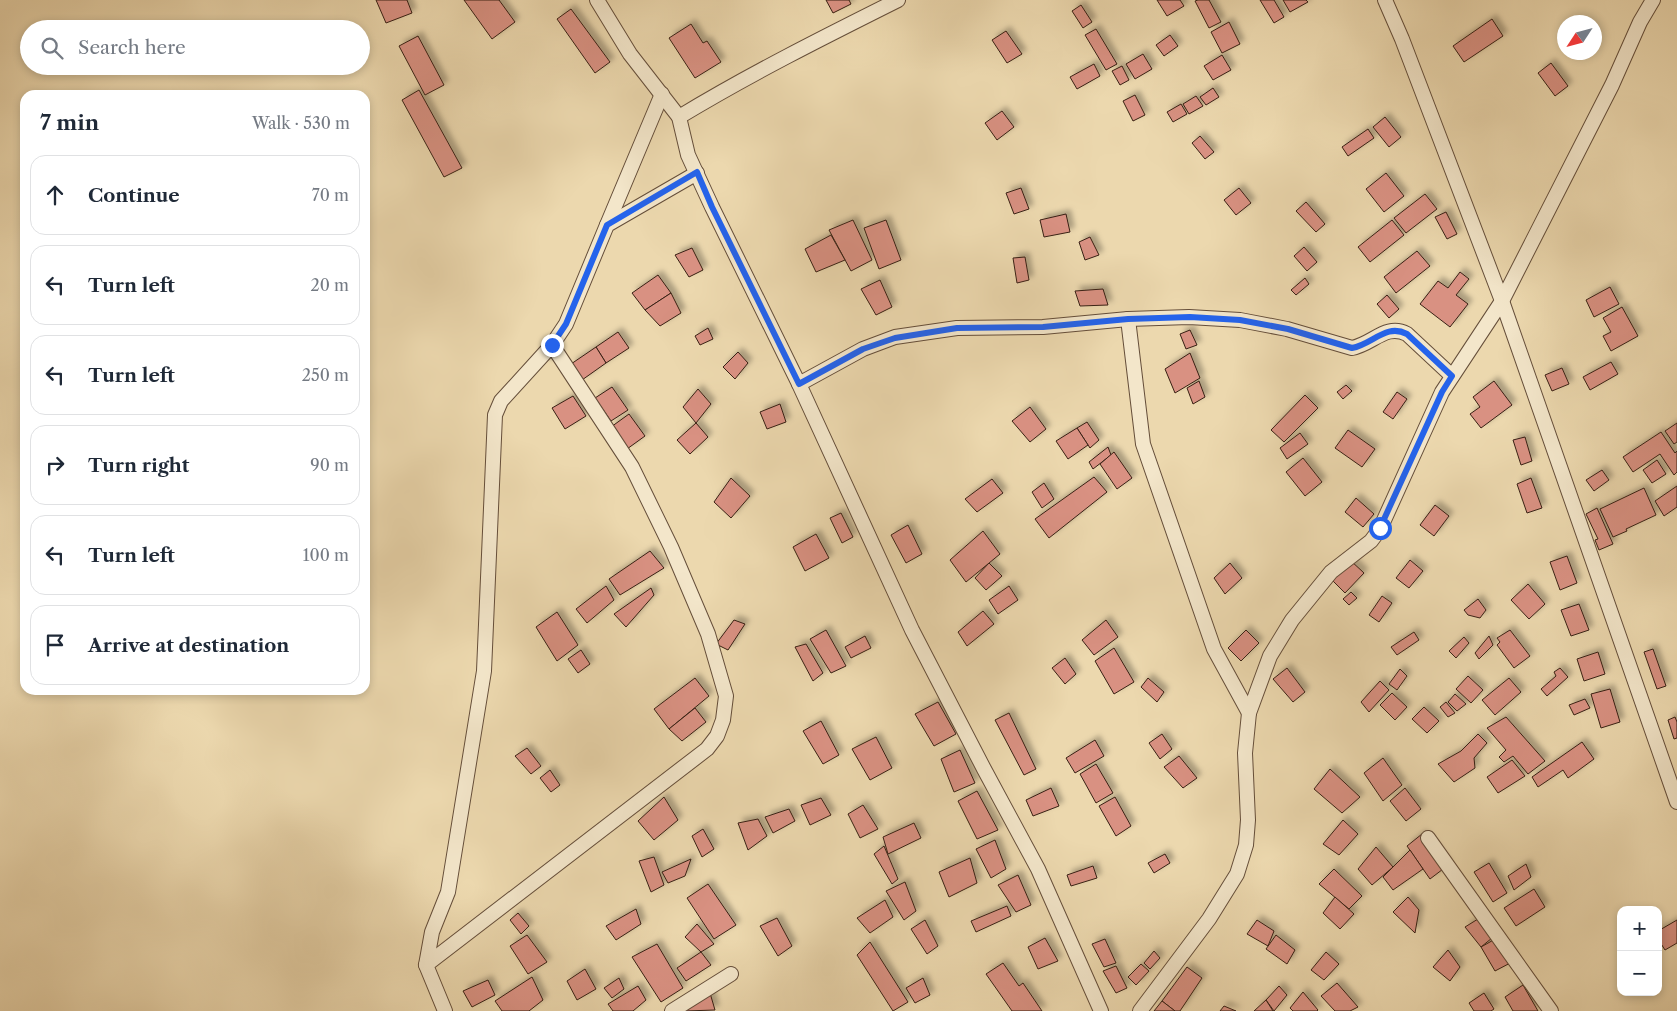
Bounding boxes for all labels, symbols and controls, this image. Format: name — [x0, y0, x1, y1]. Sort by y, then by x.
north arrow — [1557, 15, 1602, 60]
search box — [20, 20, 370, 75]
icon: search — [38, 34, 66, 62]
text: Search here — [78, 36, 186, 59]
text: 7 min — [40, 110, 99, 135]
text: Walk · 530 m — [252, 113, 350, 133]
icon: ahead — [41, 181, 69, 209]
text: Continue — [88, 184, 180, 207]
text: 70 m — [312, 185, 349, 205]
icon: left — [41, 271, 69, 299]
text: Turn left — [88, 274, 175, 297]
text: 20 m — [310, 275, 349, 295]
route end — [541, 334, 564, 357]
icon: left — [41, 361, 69, 389]
text: Turn left — [88, 364, 175, 387]
text: 250 m — [302, 365, 349, 385]
icon: right — [41, 451, 69, 479]
text: Turn right — [88, 454, 189, 477]
text: 90 m — [310, 455, 349, 475]
route start — [1369, 517, 1392, 540]
icon: left — [41, 541, 69, 569]
text: Turn left — [88, 544, 175, 567]
text: 100 m — [303, 545, 349, 565]
icon: arrive — [41, 631, 69, 659]
text: Arrive at destination — [88, 634, 289, 657]
map controls — [1617, 906, 1662, 996]
button: + — [1617, 906, 1662, 951]
button: − — [1617, 951, 1662, 996]

